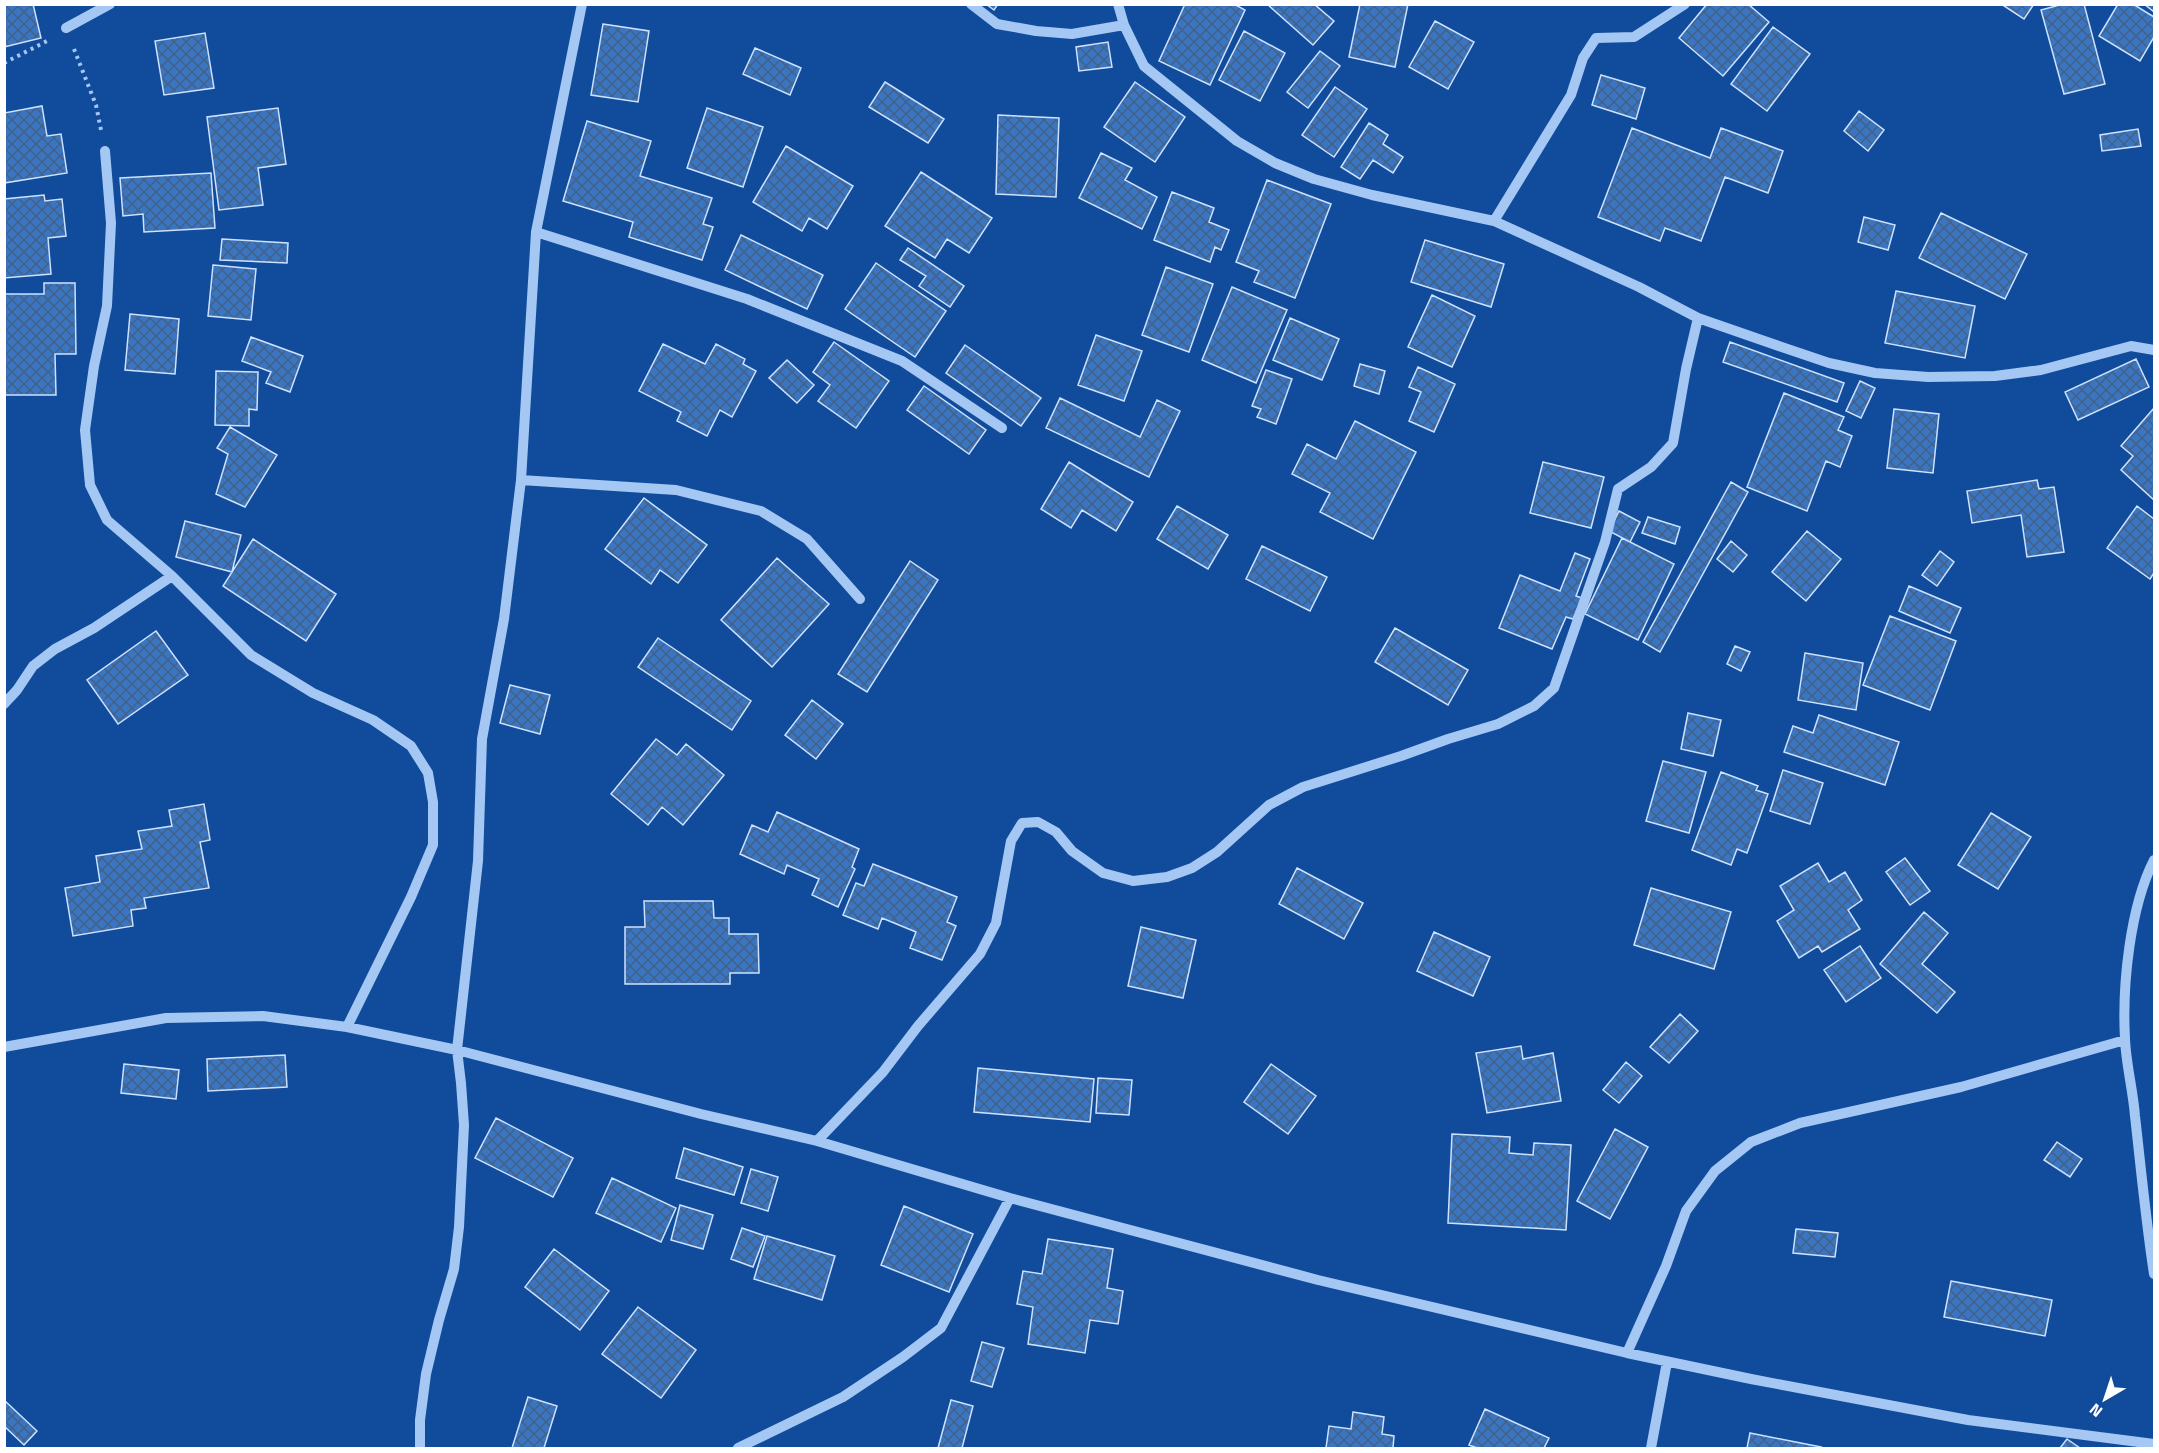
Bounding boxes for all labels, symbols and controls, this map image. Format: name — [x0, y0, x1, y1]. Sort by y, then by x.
north arrow — [2075, 1369, 2135, 1429]
text: N — [2084, 1398, 2107, 1423]

